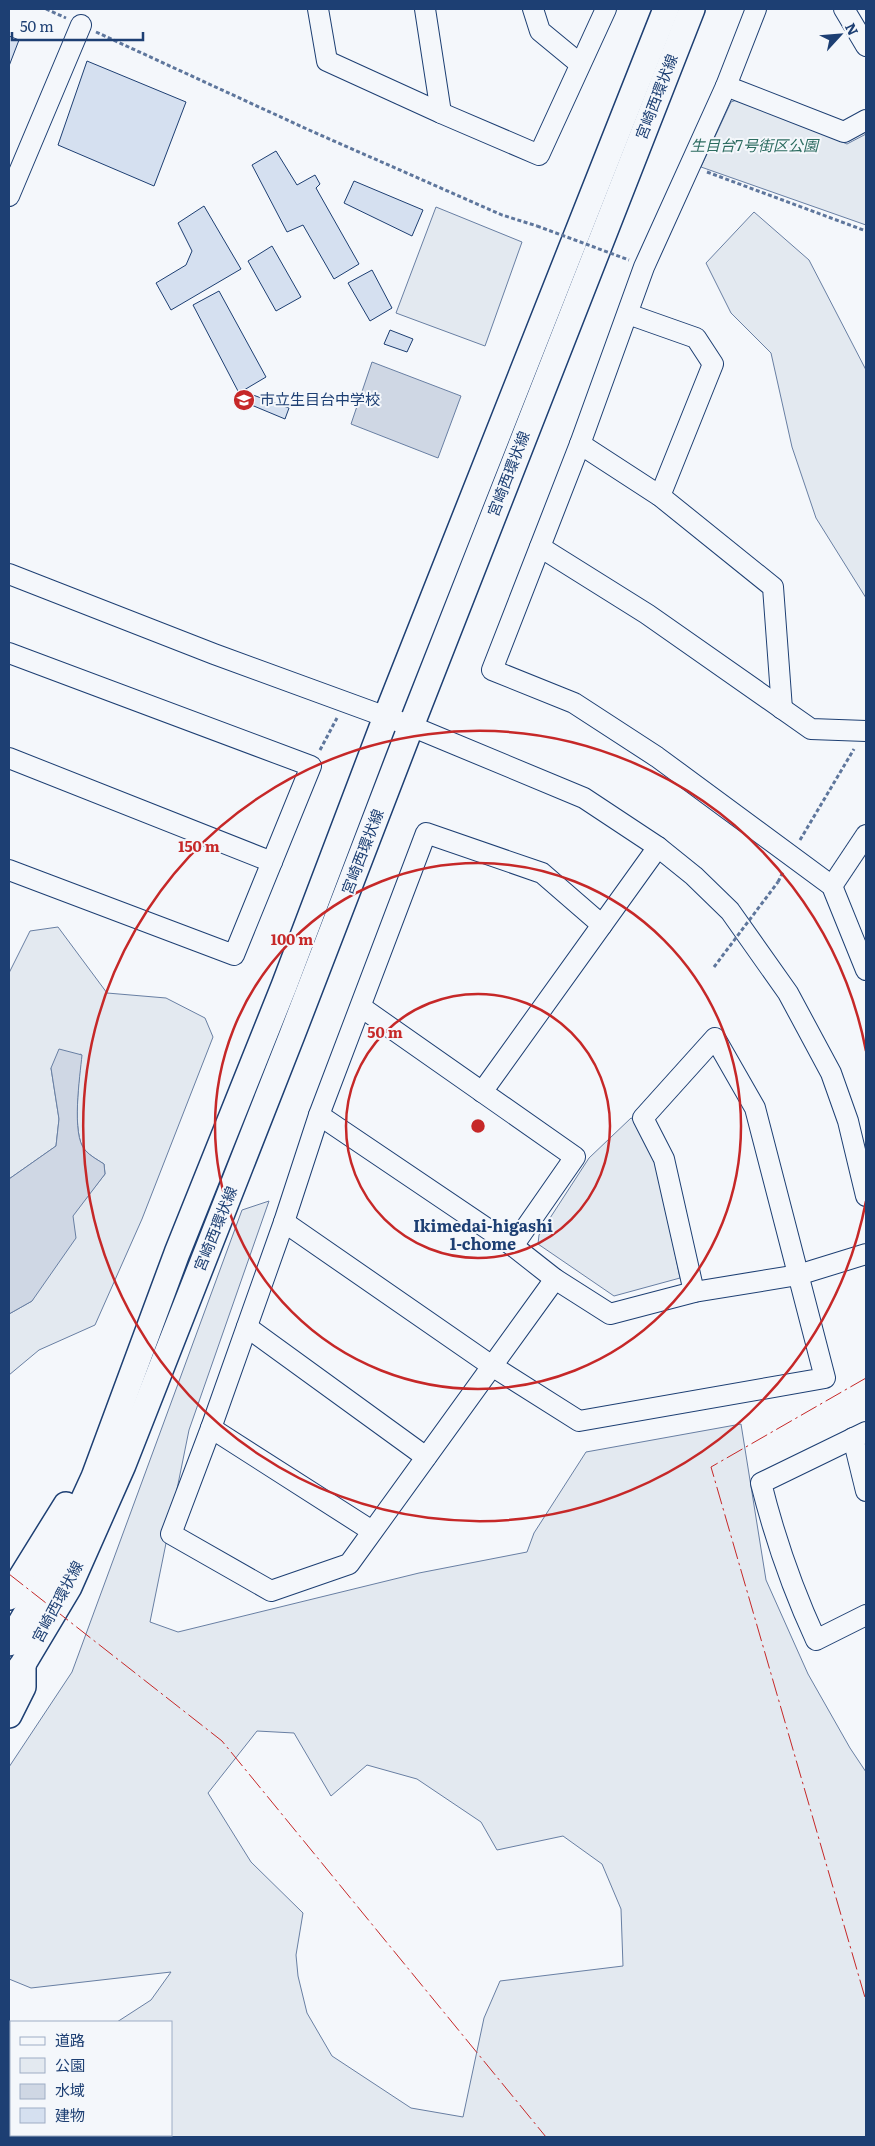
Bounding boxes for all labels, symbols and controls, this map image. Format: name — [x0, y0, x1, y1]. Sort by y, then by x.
scale bar — [12, 10, 144, 42]
north arrow — [815, 10, 865, 60]
text: 50 m — [20, 14, 54, 37]
text: N — [841, 19, 864, 39]
street label: 宮崎西環状線 — [629, 50, 682, 143]
park label: 生目台7号街区公園 — [690, 133, 820, 156]
place label: 市立生目台中学校 — [260, 387, 380, 410]
school or university icon: 市立生目台中学校 — [232, 388, 256, 412]
street label: 宮崎西環状線 — [481, 427, 534, 520]
street label: 宮崎西環状線 — [335, 805, 388, 898]
text: 150 m — [178, 834, 220, 857]
text: 100 m — [271, 927, 313, 950]
text: 50 m — [367, 1020, 403, 1043]
centre of rings — [469, 1117, 487, 1135]
street label: 宮崎西環状線 — [187, 1182, 242, 1274]
district label: Ikimedai-higashi 1-chome — [413, 1213, 553, 1255]
street label: 宮崎西環状線 — [25, 1556, 88, 1646]
legend — [10, 2021, 172, 2136]
text: 道路 — [55, 2028, 85, 2051]
text: 公園 — [55, 2053, 85, 2076]
text: 水域 — [55, 2078, 85, 2101]
text: 建物 — [55, 2103, 85, 2126]

